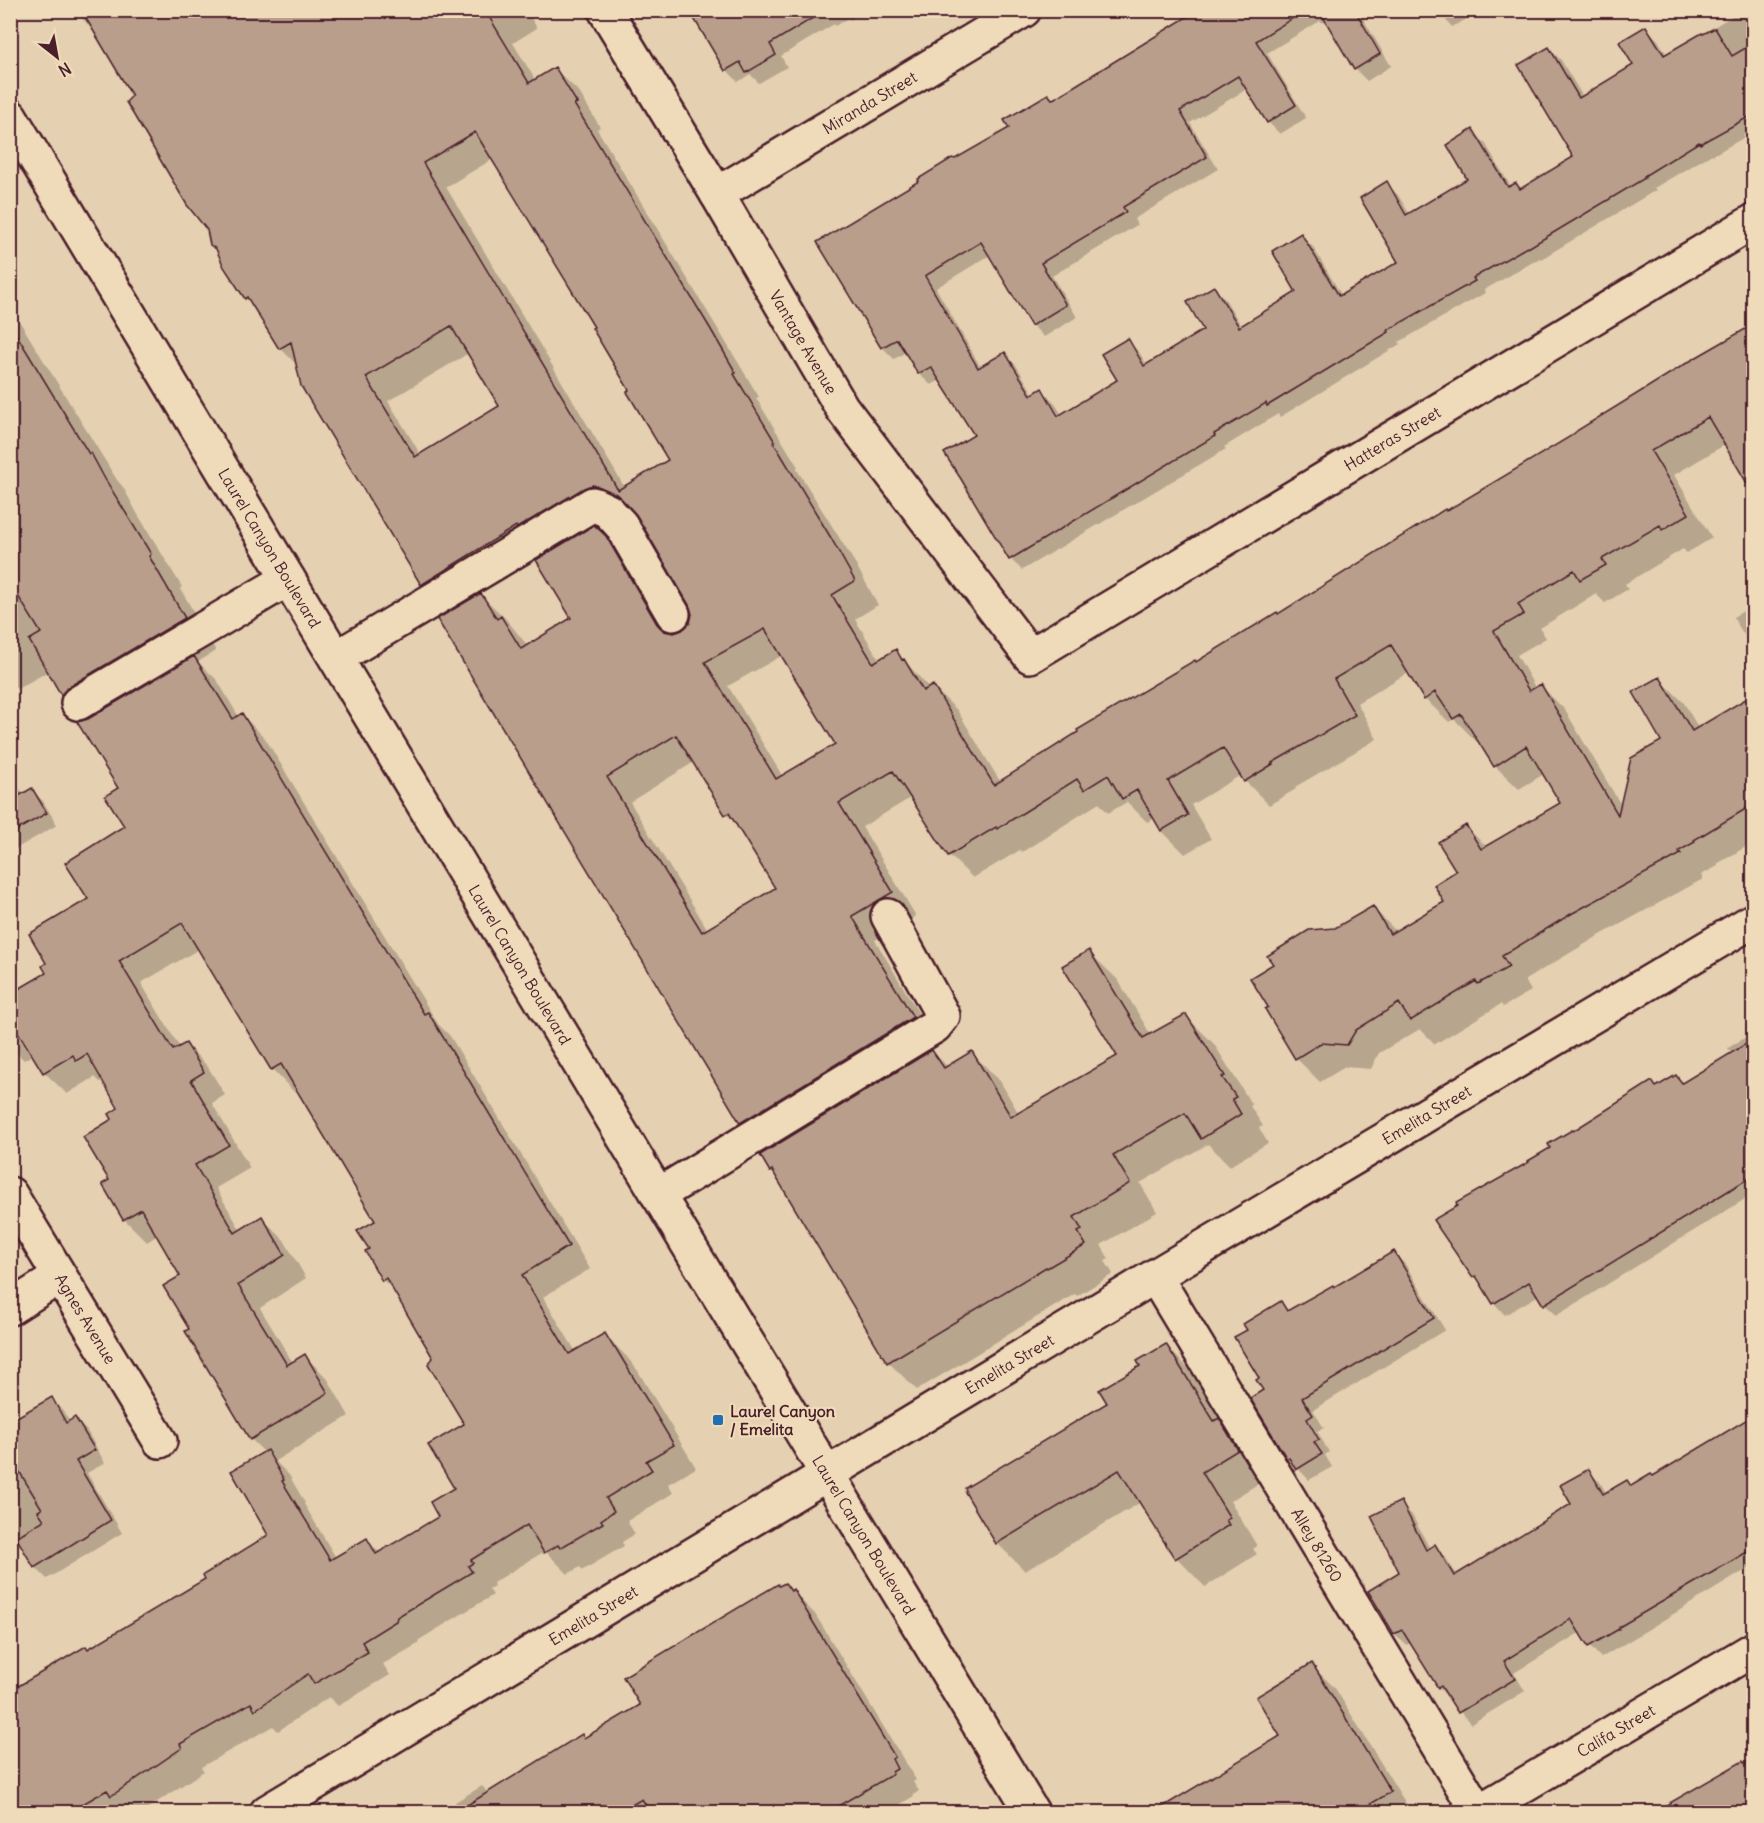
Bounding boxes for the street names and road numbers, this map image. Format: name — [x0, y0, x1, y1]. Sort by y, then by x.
street label: Miranda Street — [819, 66, 921, 138]
street label: Vantage Avenue — [765, 287, 842, 398]
street label: Hatteras Street — [1340, 401, 1445, 475]
street label: Laurel Canyon Boulevard — [214, 465, 325, 631]
street label: Laurel Canyon Boulevard — [464, 881, 576, 1048]
street label: Emelita Street — [1378, 1080, 1475, 1149]
street label: Agnes Avenue — [51, 1270, 121, 1368]
street label: Emelita Street — [961, 1329, 1058, 1398]
street label: Laurel Canyon Boulevard — [808, 1452, 920, 1618]
street label: Alley 81260 — [1287, 1504, 1347, 1586]
street label: Emelita Street — [545, 1580, 642, 1650]
street label: Califa Street — [1573, 1699, 1659, 1761]

